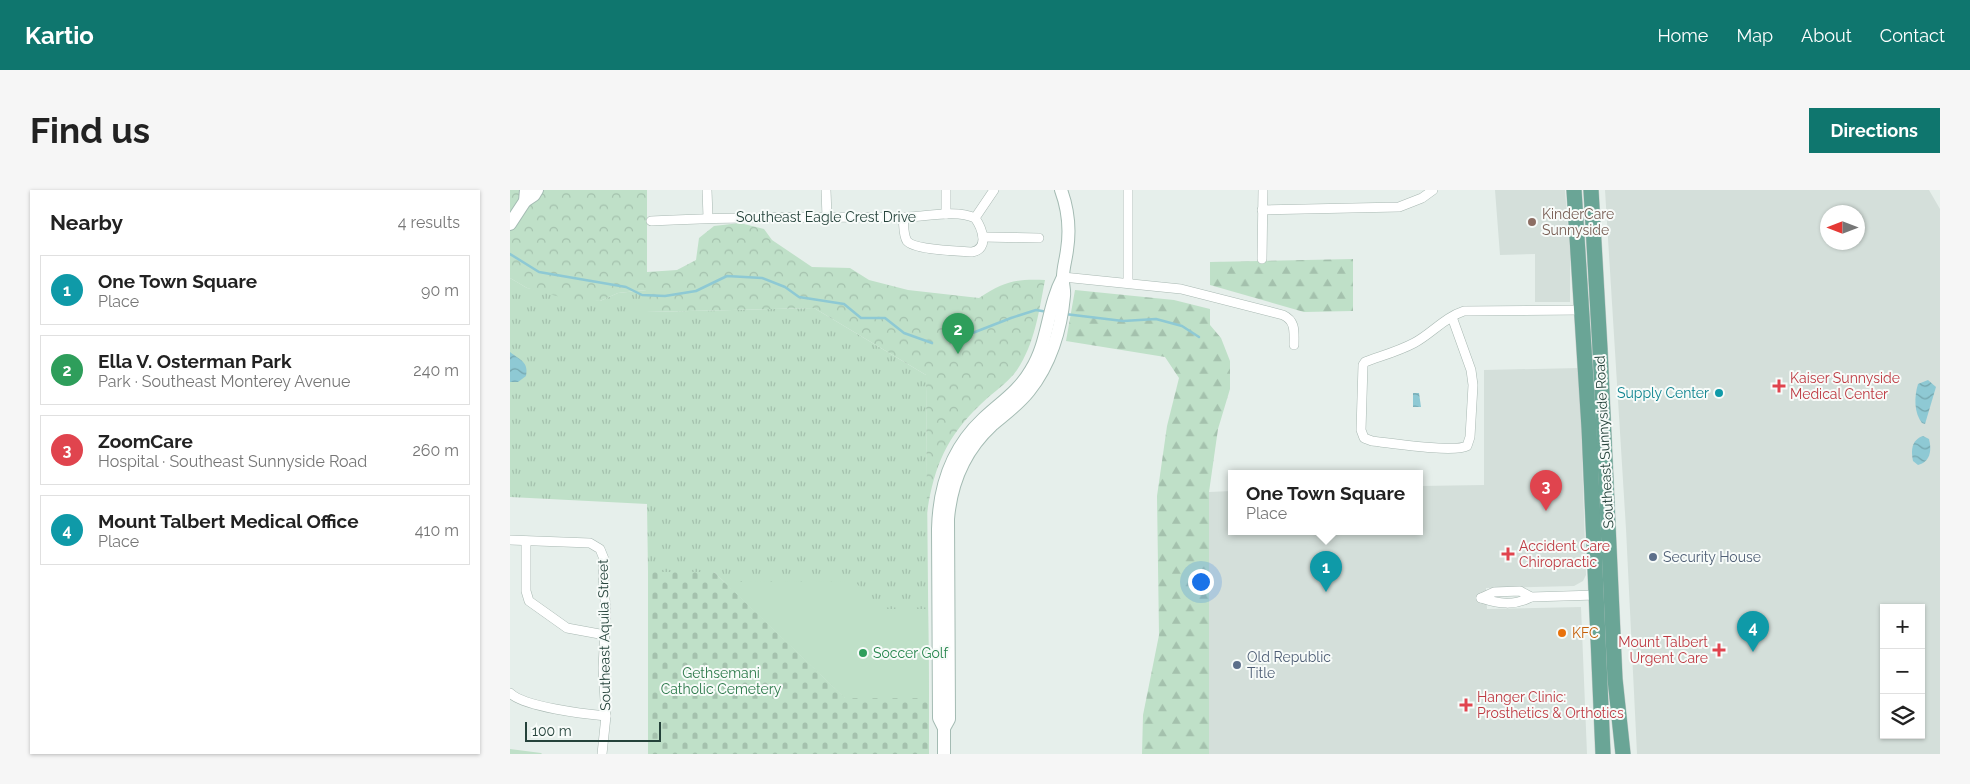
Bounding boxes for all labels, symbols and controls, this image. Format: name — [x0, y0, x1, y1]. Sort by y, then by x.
text: Kartio — [25, 21, 94, 50]
text: Home — [1657, 25, 1708, 46]
text: Map — [1736, 25, 1773, 46]
text: About — [1801, 25, 1852, 46]
text: Contact — [1880, 25, 1945, 46]
button: Directions — [1809, 108, 1940, 153]
text: Find us — [30, 110, 150, 151]
north arrow — [1820, 205, 1865, 250]
place label: KinderCare Sunnyside — [1542, 206, 1614, 238]
street label: Southeast Eagle Crest Drive — [736, 209, 916, 225]
text: Nearby — [50, 210, 123, 235]
text: 4 results — [398, 213, 460, 232]
marker: KinderCare Sunnyside — [1526, 216, 1538, 228]
text: One Town Square — [98, 270, 257, 292]
text: 1 — [63, 281, 71, 300]
text: 90 m — [421, 281, 459, 300]
text: Place — [98, 292, 139, 311]
pin: 2 — [942, 313, 974, 354]
text: Ella V. Osterman Park — [98, 350, 292, 372]
street label: Southeast Sunnyside Road — [1591, 355, 1617, 529]
text: 2 — [62, 361, 72, 380]
text: 240 m — [413, 361, 459, 380]
place label: Kaiser Sunnyside Medical Center — [1790, 370, 1900, 402]
text: Park · Southeast Monterey Avenue — [98, 372, 350, 391]
marker: Kaiser Sunnyside Medical Center — [1772, 379, 1786, 393]
place label: Supply Center — [1617, 385, 1709, 401]
marker: Supply Center — [1713, 387, 1725, 399]
text: ZoomCare — [98, 430, 193, 452]
text: 3 — [63, 441, 71, 460]
text: 260 m — [412, 441, 459, 460]
text: Hospital · Southeast Sunnyside Road — [98, 452, 367, 471]
popup — [1228, 470, 1423, 535]
pin: 3 — [1530, 470, 1562, 511]
text: One Town Square — [1246, 482, 1405, 504]
text: Place — [1246, 504, 1287, 523]
text: Mount Talbert Medical Office — [98, 510, 359, 532]
text: 4 — [62, 521, 72, 540]
text: 410 m — [415, 521, 459, 540]
text: Place — [98, 532, 139, 551]
place label: Accident Care Chiropractic — [1519, 538, 1610, 570]
marker: Accident Care Chiropractic — [1501, 547, 1515, 561]
place label: Security House — [1663, 549, 1761, 565]
pin: 1 — [1310, 551, 1342, 592]
marker: Security House — [1647, 551, 1659, 563]
street label: Southeast Aquila Street — [595, 559, 613, 711]
your location — [1188, 569, 1214, 595]
map controls — [1880, 604, 1925, 739]
button: + — [1880, 604, 1925, 649]
pin: 4 — [1737, 611, 1769, 652]
place label: KFC — [1572, 625, 1599, 641]
marker: KFC — [1556, 627, 1568, 639]
place label: Mount Talbert Urgent Care — [1618, 634, 1708, 666]
marker: Mount Talbert Urgent Care — [1712, 643, 1726, 657]
place label: Soccer Golf — [873, 645, 950, 661]
marker: Soccer Golf — [857, 647, 869, 659]
place label: Old Republic Title — [1247, 649, 1331, 681]
button: − — [1880, 649, 1925, 694]
marker: Old Republic Title — [1231, 659, 1243, 671]
park label: Gethsemani Catholic Cemetery — [661, 665, 782, 697]
place label: Hanger Clinic: Prosthetics & Orthotics — [1477, 689, 1624, 721]
button: layers — [1880, 694, 1925, 739]
marker: Hanger Clinic: Prosthetics & Orthotics — [1459, 698, 1473, 712]
scale bar — [525, 719, 661, 742]
text: 100 m — [532, 723, 572, 739]

